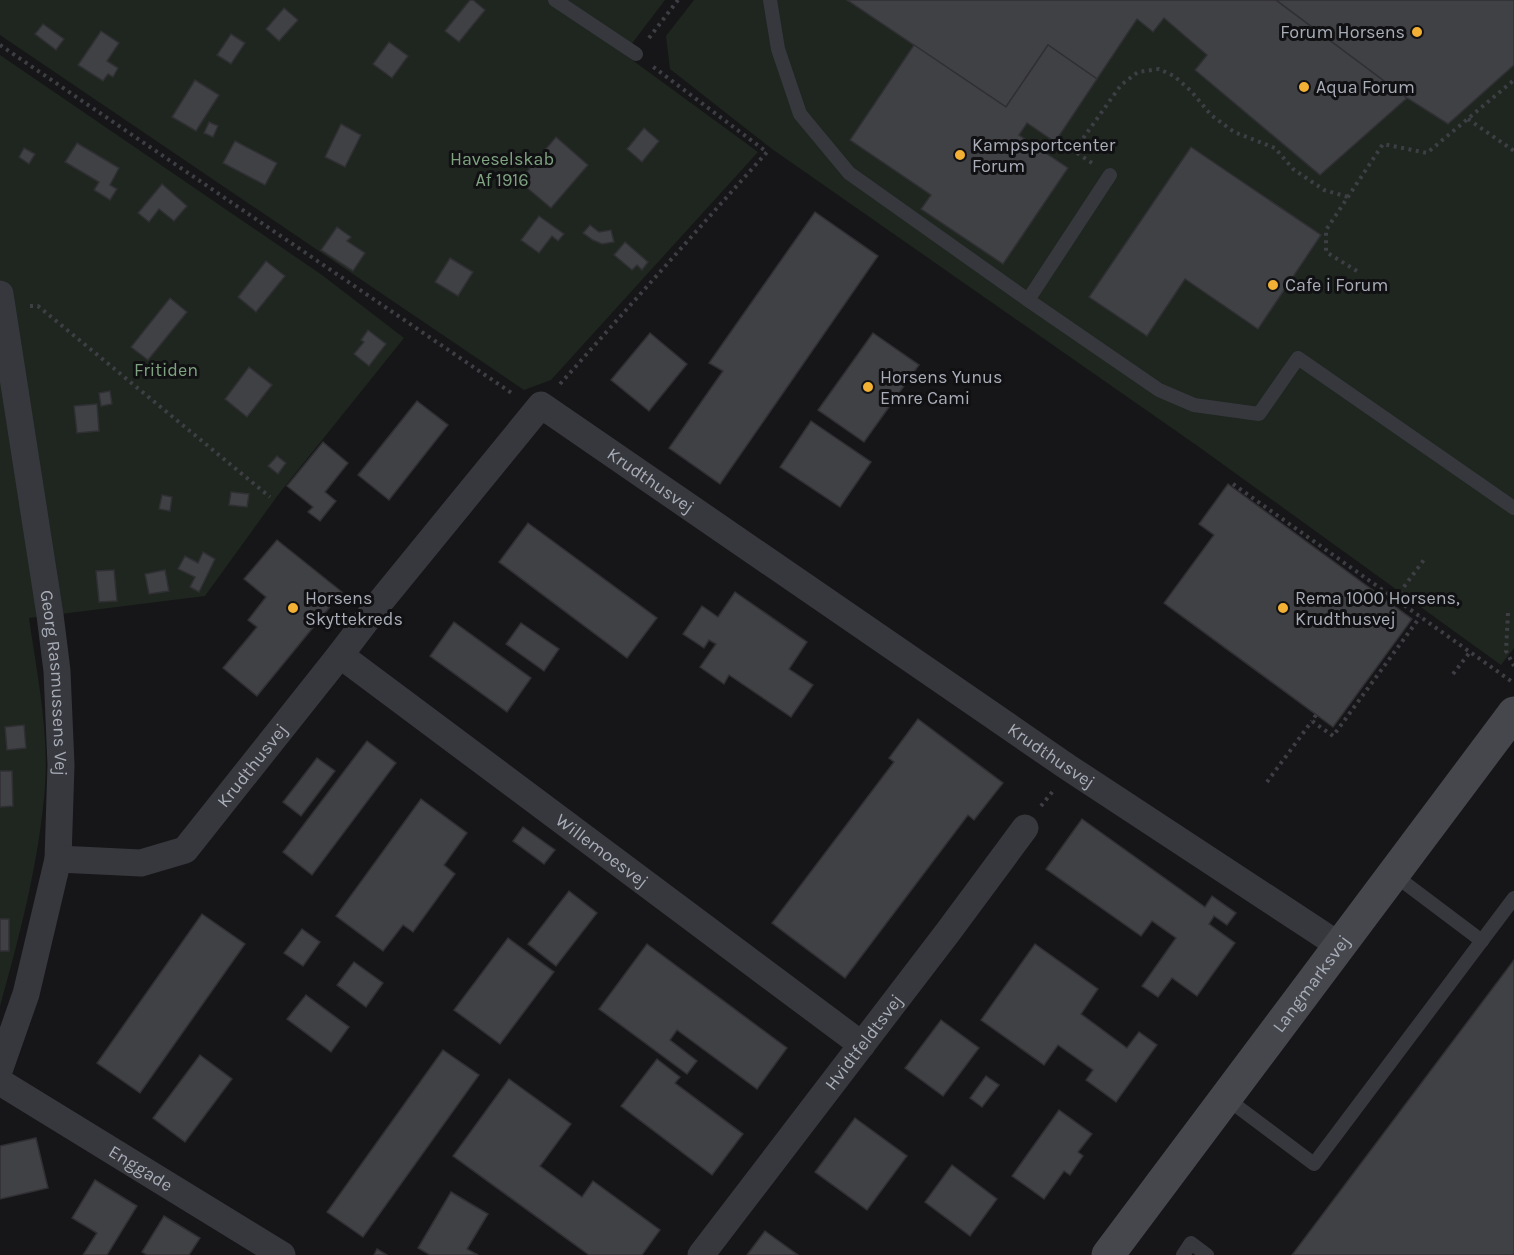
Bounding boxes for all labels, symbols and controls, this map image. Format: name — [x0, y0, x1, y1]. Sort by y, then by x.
place label: Forum Horsens — [1280, 21, 1405, 43]
marker: Forum Horsens — [1410, 25, 1424, 39]
place label: Aqua Forum — [1316, 76, 1415, 98]
marker: Aqua Forum — [1297, 80, 1311, 94]
place label: Kampsportcenter Forum — [972, 134, 1116, 177]
park label: Haveselskab Af 1916 — [450, 148, 554, 191]
marker: Kampsportcenter Forum — [953, 148, 967, 162]
place label: Cafe i Forum — [1285, 274, 1388, 296]
marker: Cafe i Forum — [1266, 278, 1280, 292]
park label: Fritiden — [134, 359, 198, 381]
place label: Horsens Yunus Emre Cami — [880, 366, 1002, 409]
marker: Horsens Yunus Emre Cami — [861, 380, 875, 394]
street label: Krudthusvej — [603, 443, 699, 518]
place label: Horsens Skyttekreds — [305, 587, 403, 630]
place label: Rema 1000 Horsens, Krudthusvej — [1295, 587, 1460, 630]
street label: Georg Rasmussens Vej — [35, 588, 72, 776]
marker: Horsens Skyttekreds — [286, 601, 300, 615]
marker: Rema 1000 Horsens, Krudthusvej — [1276, 601, 1290, 615]
street label: Krudthusvej — [1003, 718, 1099, 793]
street label: Krudthusvej — [212, 719, 292, 812]
street label: Willemoesvej — [551, 809, 653, 893]
street label: Langmarksvej — [1268, 931, 1355, 1037]
street label: Hvidtfeldtsvej — [820, 990, 908, 1095]
street label: Enggade — [105, 1140, 177, 1196]

